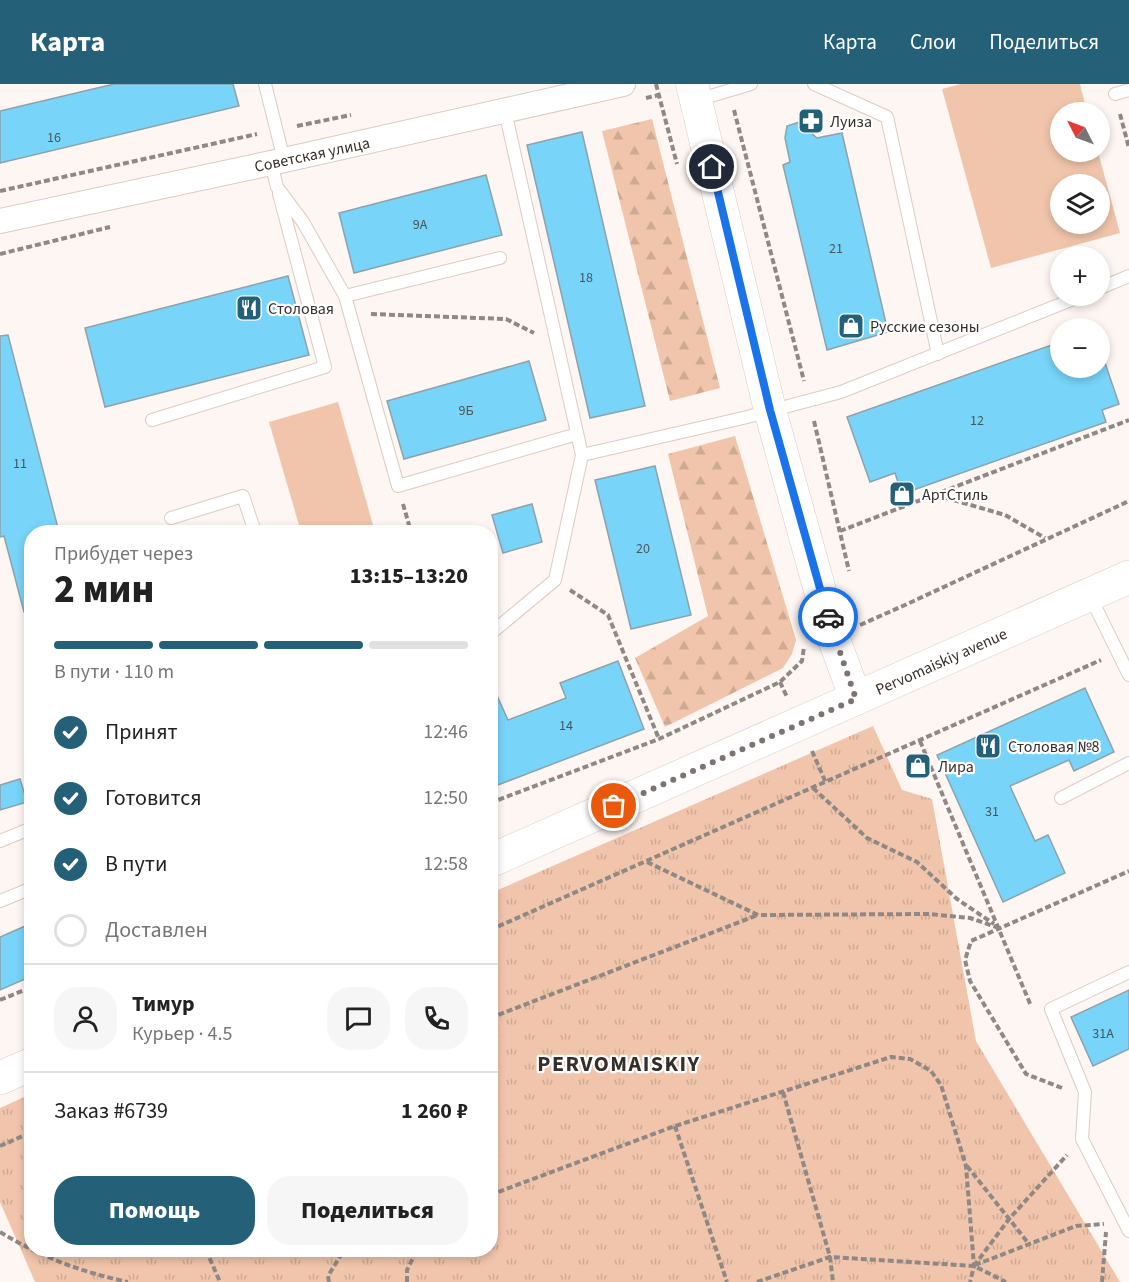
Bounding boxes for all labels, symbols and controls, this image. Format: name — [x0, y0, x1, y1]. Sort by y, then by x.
text: Карта — [30, 22, 105, 62]
text: Карта — [823, 27, 877, 57]
text: Слои — [910, 27, 956, 57]
text: Поделиться — [989, 27, 1099, 57]
north arrow — [1050, 102, 1110, 162]
map controls — [1050, 102, 1110, 378]
pharmacy icon: Луиза — [796, 106, 826, 136]
place label: Луиза — [830, 111, 872, 133]
house number: 16 — [47, 128, 61, 148]
street label: Советская улица — [253, 132, 372, 178]
pin — [686, 141, 737, 192]
icon: home — [695, 150, 728, 183]
button: layers — [1050, 174, 1110, 234]
house number: 9А — [413, 215, 428, 235]
house number: 21 — [829, 239, 843, 259]
button: + — [1050, 246, 1110, 306]
house number: 18 — [579, 268, 593, 288]
restaurant icon: Столовая — [234, 293, 264, 323]
place label: Столовая — [268, 298, 334, 320]
shop icon: Русские сезоны — [836, 311, 866, 341]
place label: Русские сезоны — [870, 316, 979, 338]
button: − — [1050, 318, 1110, 378]
house number: 9Б — [458, 401, 474, 421]
house number: 12 — [970, 411, 984, 431]
house number: 11 — [13, 454, 27, 474]
shop icon: АртСтиль — [887, 479, 917, 509]
place label: АртСтиль — [922, 484, 988, 506]
house number: 20 — [636, 539, 650, 559]
text: Прибудет через — [54, 540, 193, 568]
text: 13:15–13:20 — [350, 560, 468, 592]
text: 2 мин — [54, 562, 154, 618]
courier — [798, 587, 858, 647]
icon: car — [812, 601, 845, 634]
street label: Pervomaiskiy avenue — [872, 623, 1011, 701]
text: В пути · 110 m — [54, 658, 174, 686]
icon: check — [54, 716, 87, 749]
text: Принят — [105, 716, 178, 748]
house number: 14 — [559, 716, 573, 736]
text: 12:46 — [423, 718, 468, 746]
restaurant icon: Столовая №8 — [973, 731, 1003, 761]
place label: Столовая №8 — [1008, 736, 1100, 758]
shop icon: Лира — [903, 751, 933, 781]
place label: Лира — [938, 756, 974, 778]
pin — [588, 780, 639, 831]
icon: check — [54, 782, 87, 815]
text: Готовится — [105, 782, 202, 814]
text: 12:50 — [423, 784, 468, 812]
icon: bag — [597, 789, 630, 822]
house number: 31 — [985, 802, 999, 822]
icon: check — [54, 848, 87, 881]
text: В пути — [105, 848, 167, 880]
text: 12:58 — [423, 850, 468, 878]
text: Доставлен — [105, 914, 208, 946]
button: person — [54, 987, 117, 1050]
button: chat — [327, 987, 390, 1050]
button: phone — [405, 987, 468, 1050]
text: Тимур — [132, 988, 195, 1020]
text: Курьер · 4.5 — [132, 1020, 232, 1048]
house number: 31А — [1092, 1024, 1114, 1044]
district label: PERVOMAISKIY — [537, 1048, 701, 1080]
text: Заказ #6739 — [54, 1095, 168, 1127]
text: 1 260 ₽ — [401, 1095, 468, 1127]
button: Помощь — [54, 1176, 255, 1245]
button: Поделиться — [267, 1176, 468, 1245]

